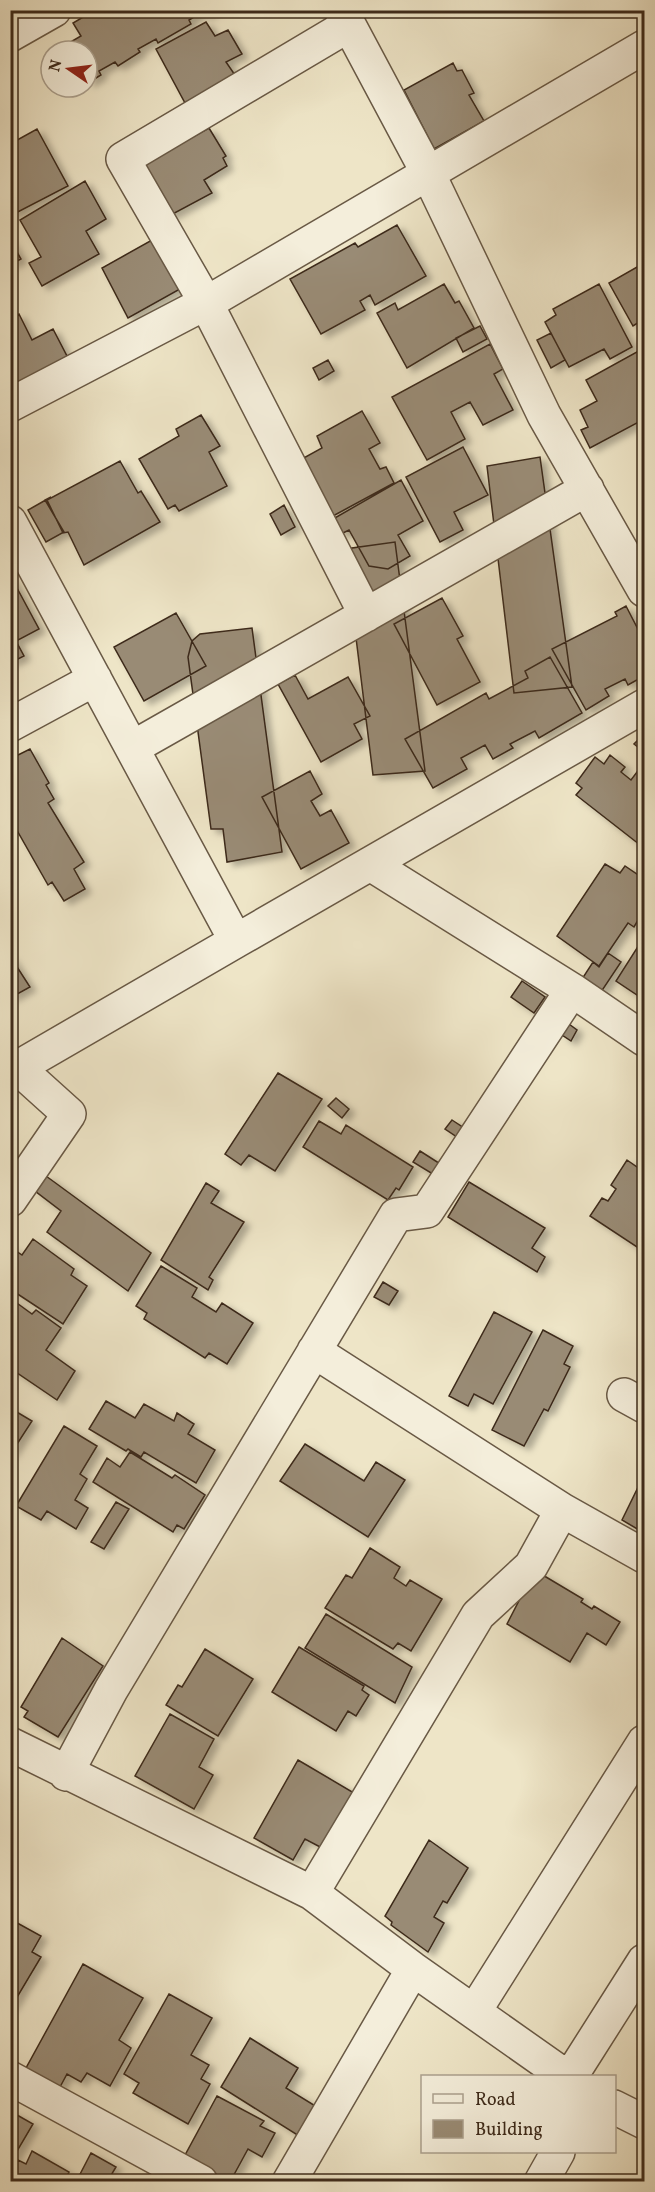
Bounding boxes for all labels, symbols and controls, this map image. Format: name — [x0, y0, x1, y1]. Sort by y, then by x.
north arrow — [39, 39, 99, 99]
text: N — [44, 57, 69, 74]
legend — [421, 2075, 616, 2153]
text: Road — [475, 2088, 516, 2113]
text: Building — [475, 2118, 543, 2143]

